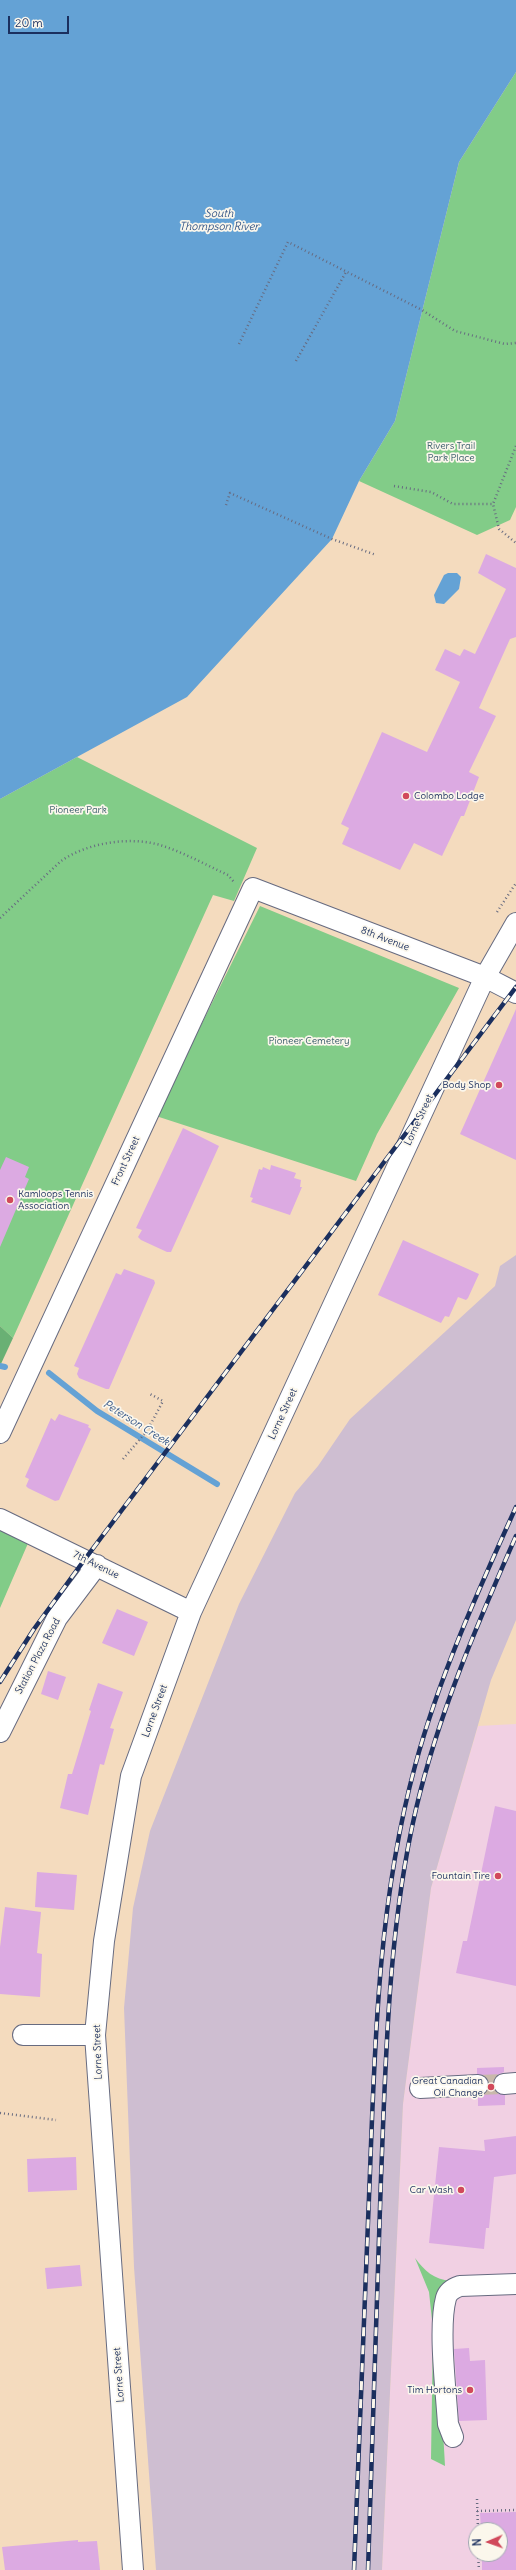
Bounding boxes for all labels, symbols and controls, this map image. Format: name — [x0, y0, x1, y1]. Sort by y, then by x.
scale bar — [10, 8, 71, 34]
text: 20 m — [15, 15, 43, 30]
water label: South Thompson River — [179, 207, 259, 233]
park label: Rivers Trail Park Place — [427, 440, 475, 464]
place label: Colombo Lodge — [414, 790, 484, 802]
marker: Colombo Lodge — [401, 791, 411, 801]
park label: Pioneer Park — [49, 804, 107, 816]
street label: 8th Avenue — [359, 924, 411, 954]
park label: Pioneer Cemetery — [268, 1035, 350, 1047]
place label: Body Shop — [442, 1079, 491, 1091]
marker: Body Shop — [494, 1080, 504, 1090]
street label: Lorne Street — [402, 1092, 436, 1148]
street label: Front Street — [109, 1134, 143, 1188]
place label: Kamloops Tennis Association — [18, 1188, 93, 1212]
marker: Kamloops Tennis Association — [5, 1195, 15, 1205]
street label: Lorne Street — [266, 1386, 300, 1442]
water label: Peterson Creek — [101, 1398, 171, 1448]
street label: 7th Avenue — [71, 1549, 121, 1581]
street label: Station Plaza Road — [13, 1616, 63, 1696]
street label: Lorne Street — [140, 1683, 170, 1739]
place label: Fountain Tire — [431, 1870, 490, 1882]
marker: Fountain Tire — [493, 1871, 503, 1881]
street label: Lorne Street — [91, 2024, 105, 2080]
place label: Great Canadian Oil Change — [412, 2075, 483, 2098]
marker: Great Canadian Oil Change — [486, 2082, 496, 2092]
place label: Car Wash — [410, 2184, 453, 2196]
marker: Car Wash — [456, 2185, 466, 2195]
street label: Lorne Street — [111, 2347, 127, 2403]
place label: Tim Hortons — [407, 2384, 462, 2396]
marker: Tim Hortons — [465, 2385, 475, 2395]
north arrow — [468, 2522, 508, 2562]
text: N — [470, 2538, 484, 2546]

